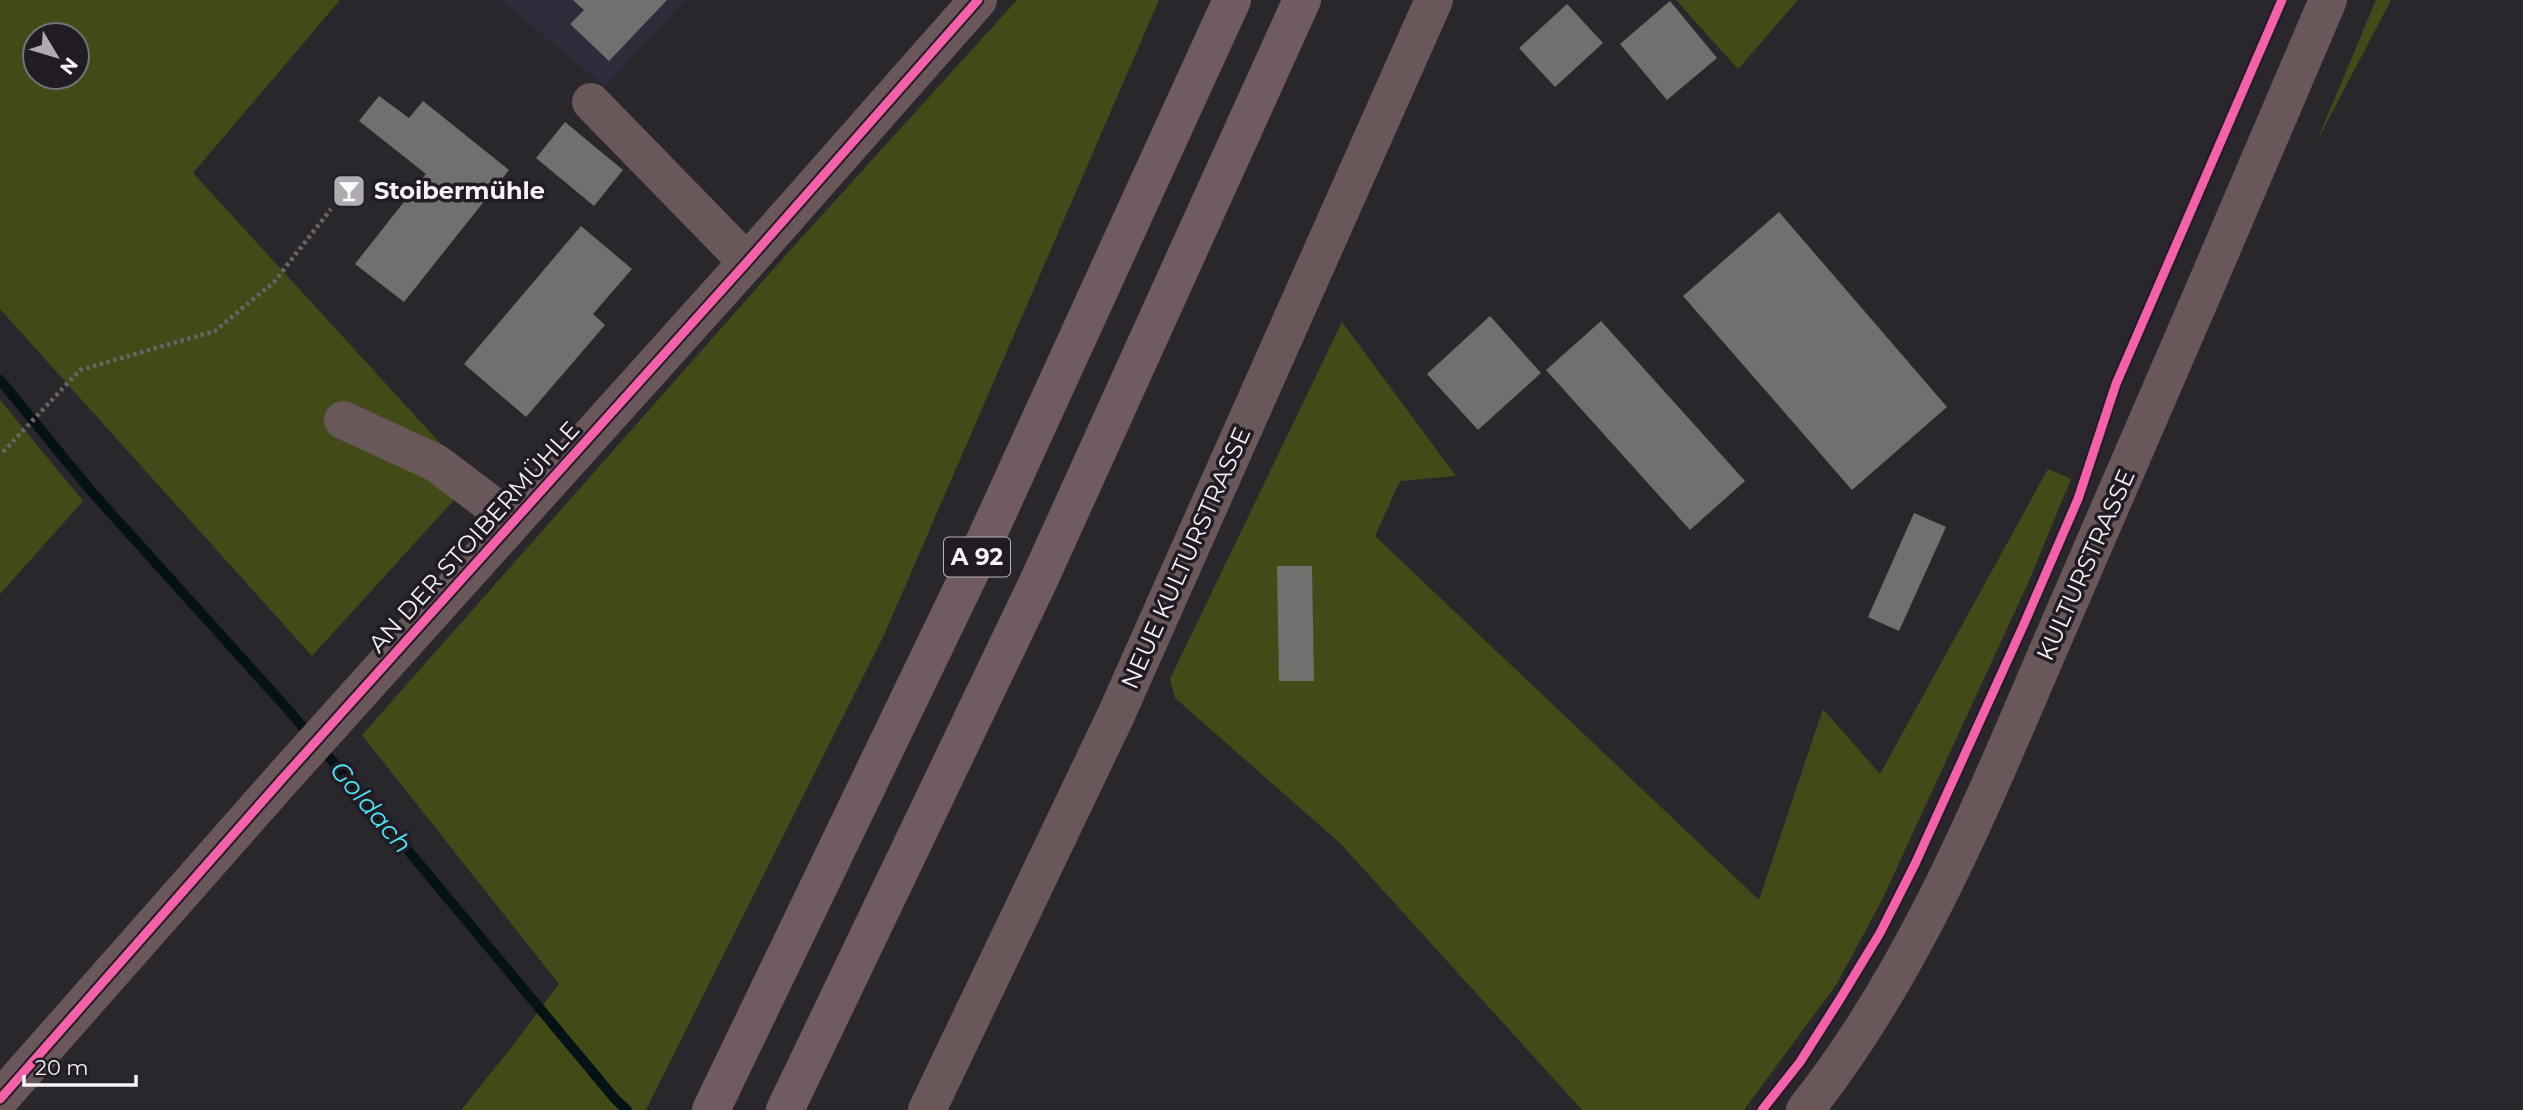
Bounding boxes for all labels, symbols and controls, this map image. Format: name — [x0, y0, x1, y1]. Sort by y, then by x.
north arrow — [21, 21, 91, 91]
text: N — [55, 53, 83, 79]
bar icon: Stoibermühle — [330, 172, 368, 210]
place label: Stoibermühle — [374, 176, 545, 205]
street label: AN DER STOIBERMÜHLE — [362, 415, 585, 658]
street label: NEUE KULTURSTRASSE — [1115, 423, 1256, 693]
street label: KULTURSTRASSE — [2030, 465, 2141, 665]
road number: A 92 — [944, 538, 1010, 576]
water label: Goldach — [323, 754, 419, 860]
scale bar — [24, 1044, 136, 1088]
text: 20 m — [35, 1055, 89, 1080]

